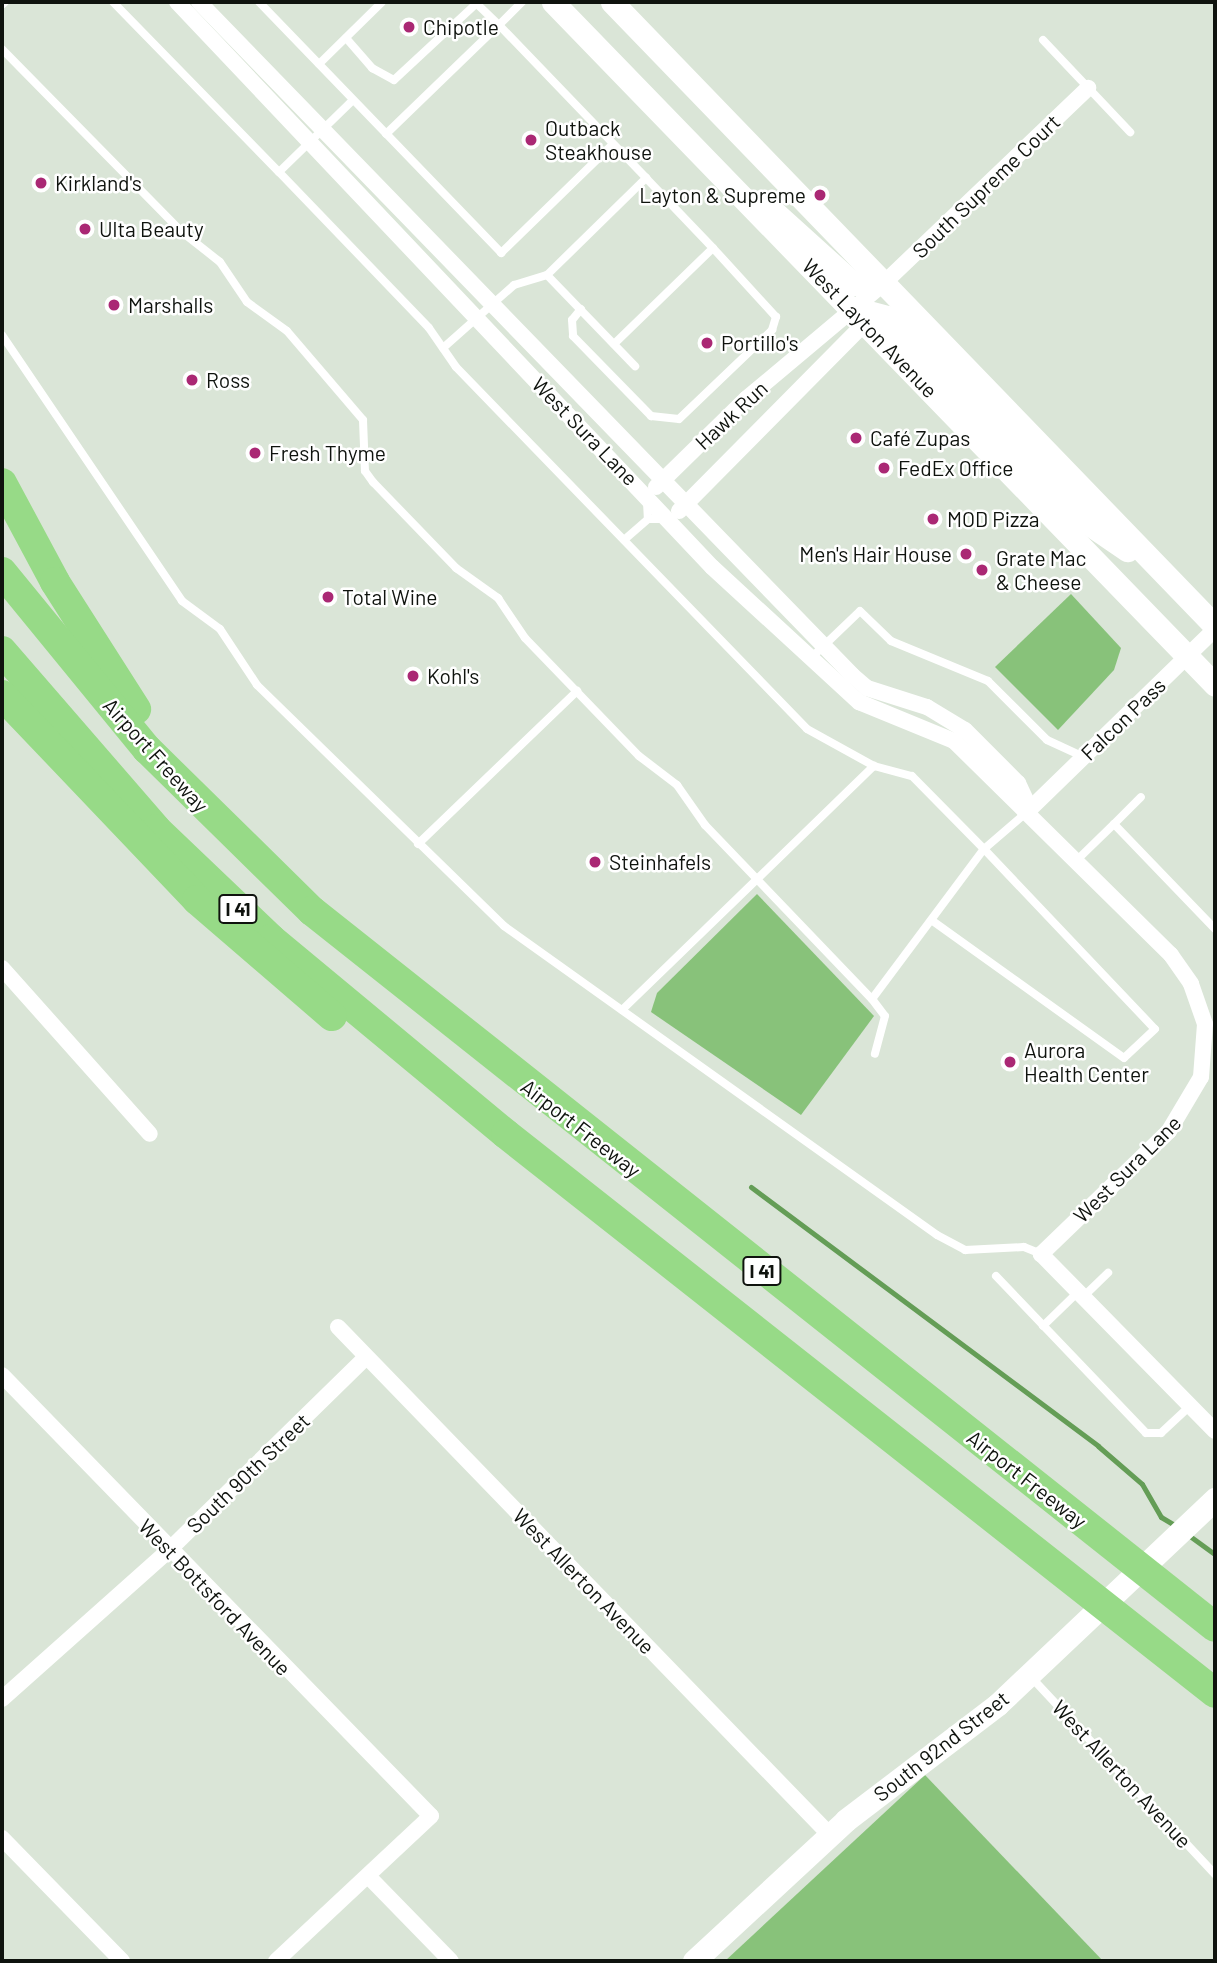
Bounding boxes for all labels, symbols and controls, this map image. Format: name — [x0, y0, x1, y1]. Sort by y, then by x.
place label: Chipotle — [423, 14, 499, 40]
marker: Chipotle — [401, 19, 417, 35]
street label: South Supreme Court — [907, 109, 1065, 263]
place label: Outback Steakhouse — [545, 115, 652, 165]
marker: Outback Steakhouse — [523, 132, 539, 148]
place label: Kirkland's — [55, 170, 142, 196]
marker: Kirkland's — [33, 175, 49, 191]
place label: Layton & Supreme — [639, 182, 806, 208]
marker: Layton & Supreme — [812, 187, 828, 203]
place label: Ulta Beauty — [99, 216, 204, 242]
marker: Ulta Beauty — [77, 221, 93, 237]
street label: West Layton Avenue — [797, 253, 943, 403]
place label: Marshalls — [128, 292, 213, 318]
marker: Marshalls — [106, 297, 122, 313]
place label: Portillo's — [721, 330, 799, 356]
marker: Portillo's — [699, 335, 715, 351]
place label: Ross — [206, 367, 250, 393]
street label: West Sura Lane — [527, 371, 643, 491]
marker: Ross — [184, 372, 200, 388]
street label: Hawk Run — [690, 375, 772, 455]
place label: Café Zupas — [870, 425, 970, 451]
marker: Café Zupas — [848, 430, 864, 446]
place label: Fresh Thyme — [269, 440, 386, 466]
marker: Fresh Thyme — [247, 445, 263, 461]
place label: FedEx Office — [898, 455, 1013, 481]
marker: FedEx Office — [876, 460, 892, 476]
place label: MOD Pizza — [947, 506, 1039, 532]
marker: MOD Pizza — [925, 511, 941, 527]
place label: Men's Hair House — [799, 541, 952, 567]
place label: Grate Mac & Cheese — [996, 545, 1087, 595]
marker: Men's Hair House — [958, 546, 974, 562]
marker: Grate Mac & Cheese — [974, 562, 990, 578]
place label: Total Wine — [342, 584, 437, 610]
marker: Total Wine — [320, 589, 336, 605]
place label: Kohl's — [427, 663, 479, 689]
marker: Kohl's — [405, 668, 421, 684]
street label: Falcon Pass — [1076, 673, 1170, 765]
street label: Airport Freeway — [98, 693, 214, 817]
place label: Steinhafels — [609, 849, 711, 875]
marker: Steinhafels — [587, 854, 603, 870]
road number: I 41 — [217, 894, 259, 925]
place label: Aurora Health Center — [1024, 1037, 1149, 1087]
marker: Aurora Health Center — [1002, 1054, 1018, 1070]
street label: Airport Freeway — [516, 1073, 646, 1183]
street label: West Sura Lane — [1068, 1110, 1186, 1228]
road number: I 41 — [741, 1256, 783, 1287]
street label: South 90th Street — [181, 1408, 315, 1538]
street label: Airport Freeway — [962, 1424, 1092, 1534]
street label: West Allerton Avenue — [508, 1503, 660, 1659]
street label: West Bottsford Avenue — [134, 1513, 296, 1681]
street label: South 92nd Street — [868, 1685, 1014, 1807]
street label: West Allerton Avenue — [1047, 1695, 1197, 1853]

